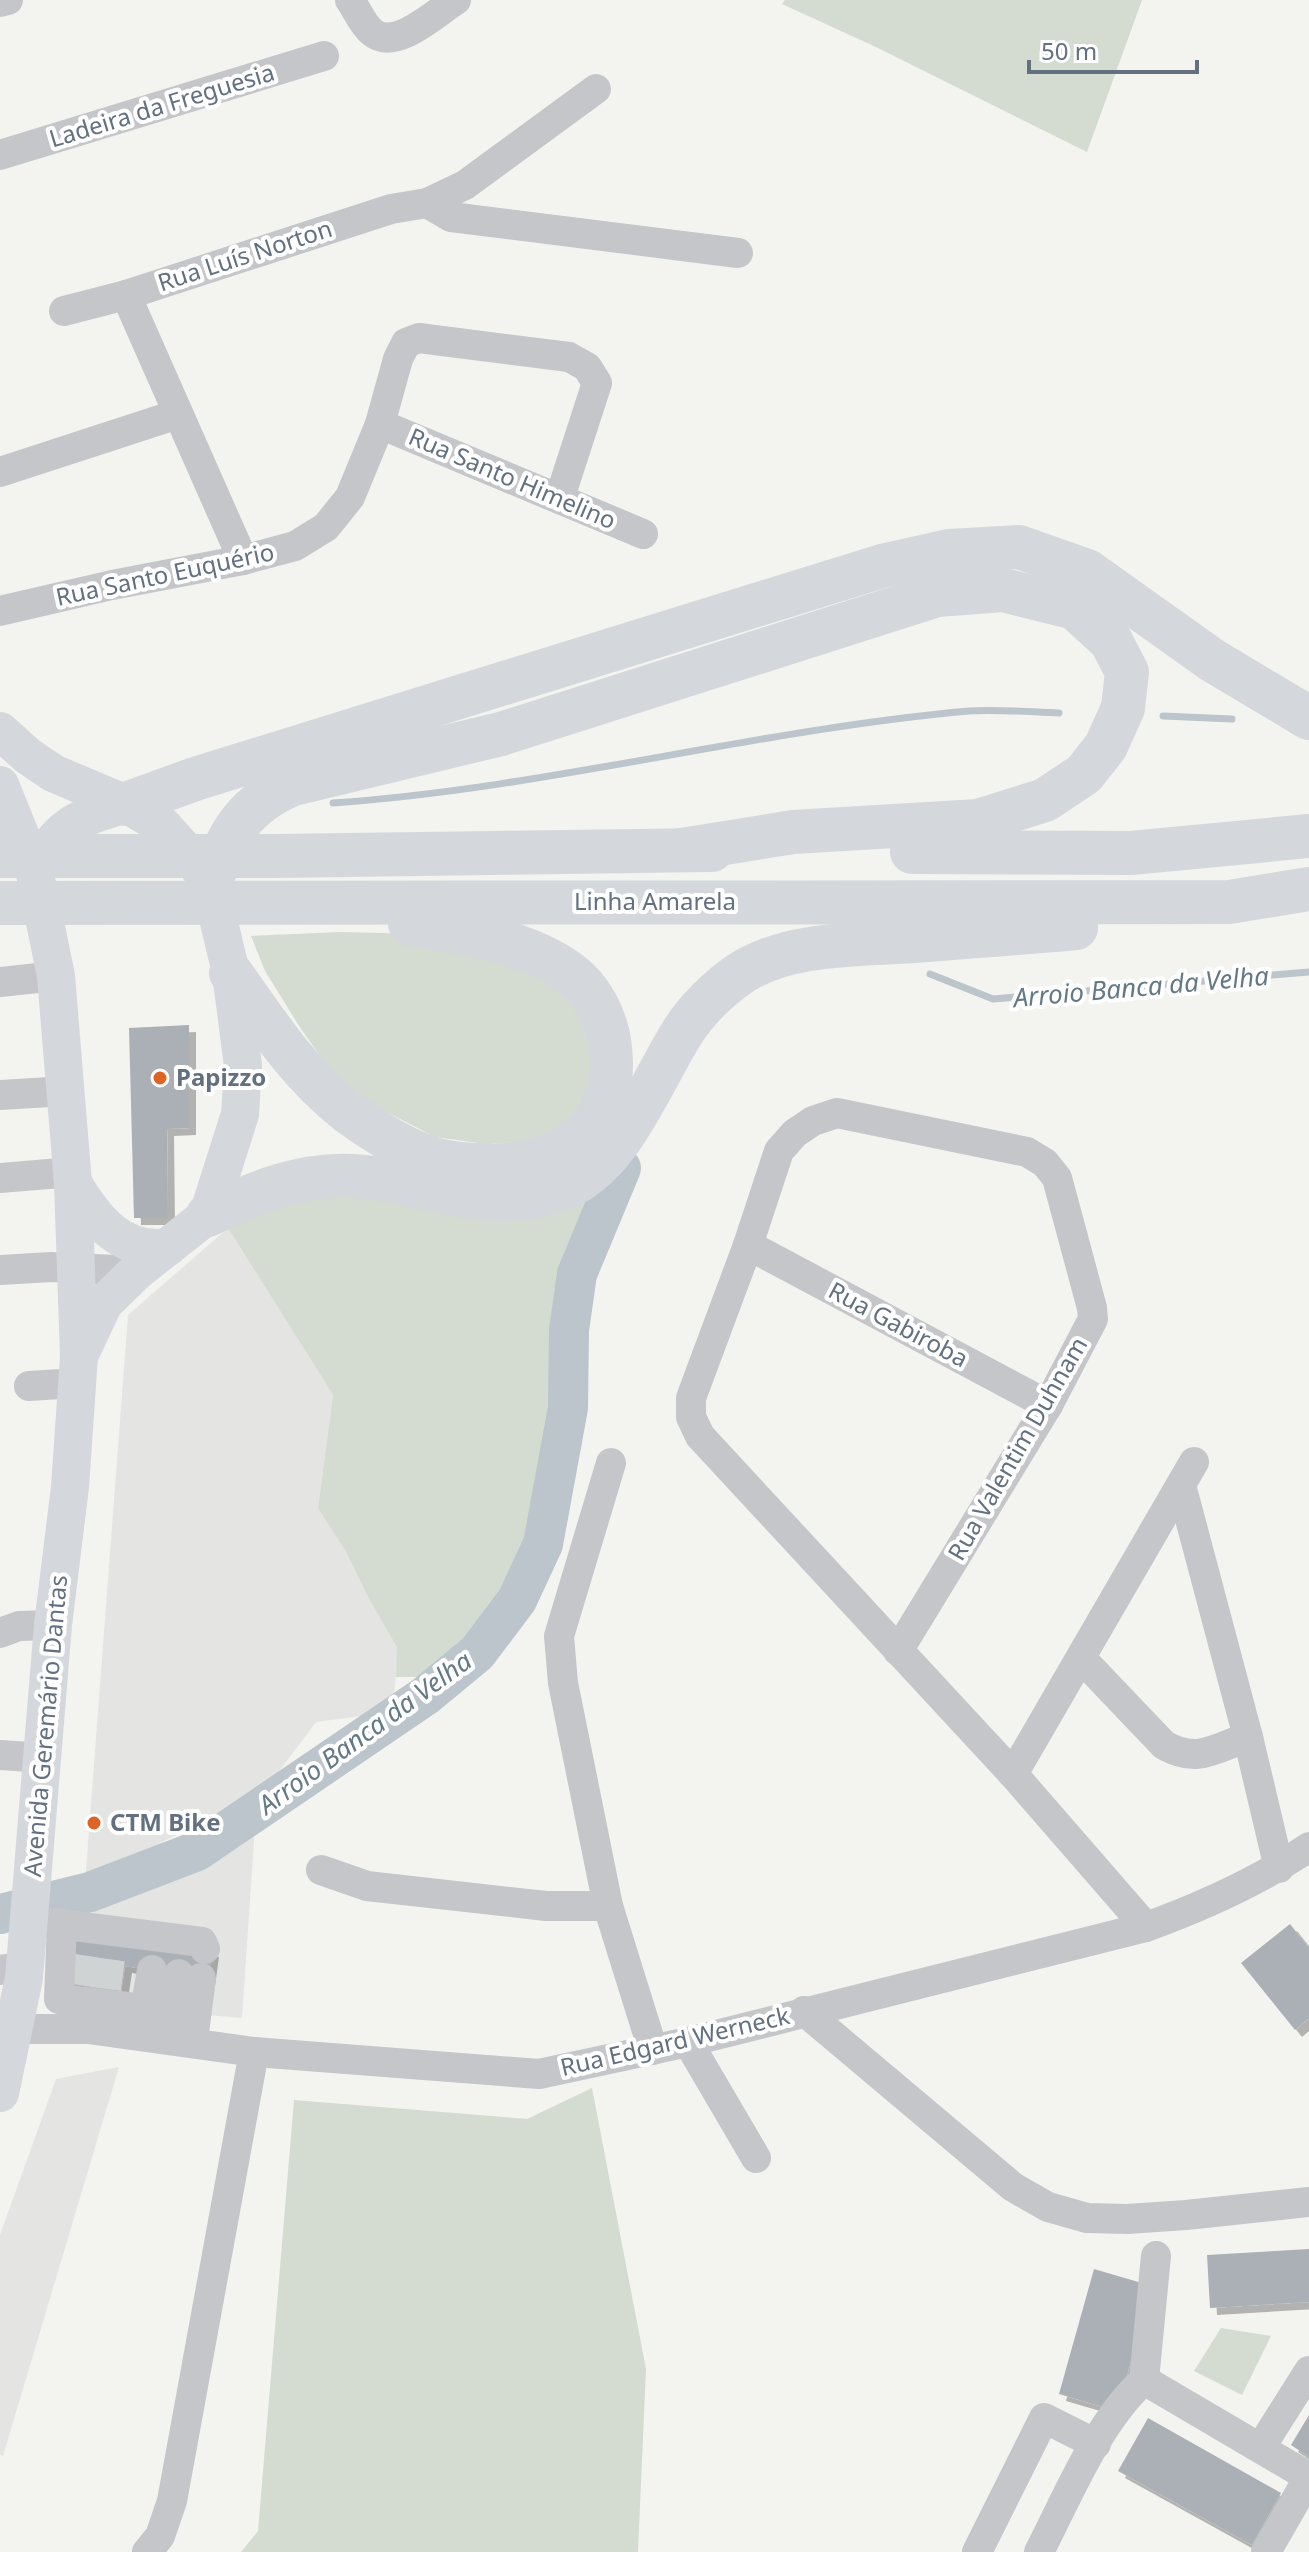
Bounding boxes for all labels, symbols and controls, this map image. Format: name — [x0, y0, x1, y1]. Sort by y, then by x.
scale bar — [1029, 24, 1197, 74]
text: 50 m — [1041, 34, 1097, 67]
street label: Ladeira da Freguesia — [45, 55, 278, 155]
street label: Rua Luís Norton — [153, 211, 336, 298]
street label: Rua Santo Himelino — [404, 419, 621, 536]
street label: Rua Santo Euquério — [53, 534, 277, 613]
street label: Linha Amarela — [574, 884, 736, 917]
water label: Arroio Banca da Velha — [1010, 957, 1270, 1015]
place label: Papizzo — [176, 1060, 266, 1093]
marker: Papizzo — [151, 1069, 169, 1087]
street label: Rua Gabiroba — [823, 1273, 974, 1374]
street label: Rua Valentim Duhnam — [939, 1331, 1094, 1566]
street label: Avenida Geremário Dantas — [15, 1574, 74, 1878]
water label: Arroio Banca da Velha — [249, 1642, 479, 1823]
place label: CTM Bike — [110, 1805, 220, 1838]
marker: CTM Bike — [85, 1814, 103, 1832]
street label: Rua Edgard Werneck — [557, 1998, 793, 2083]

